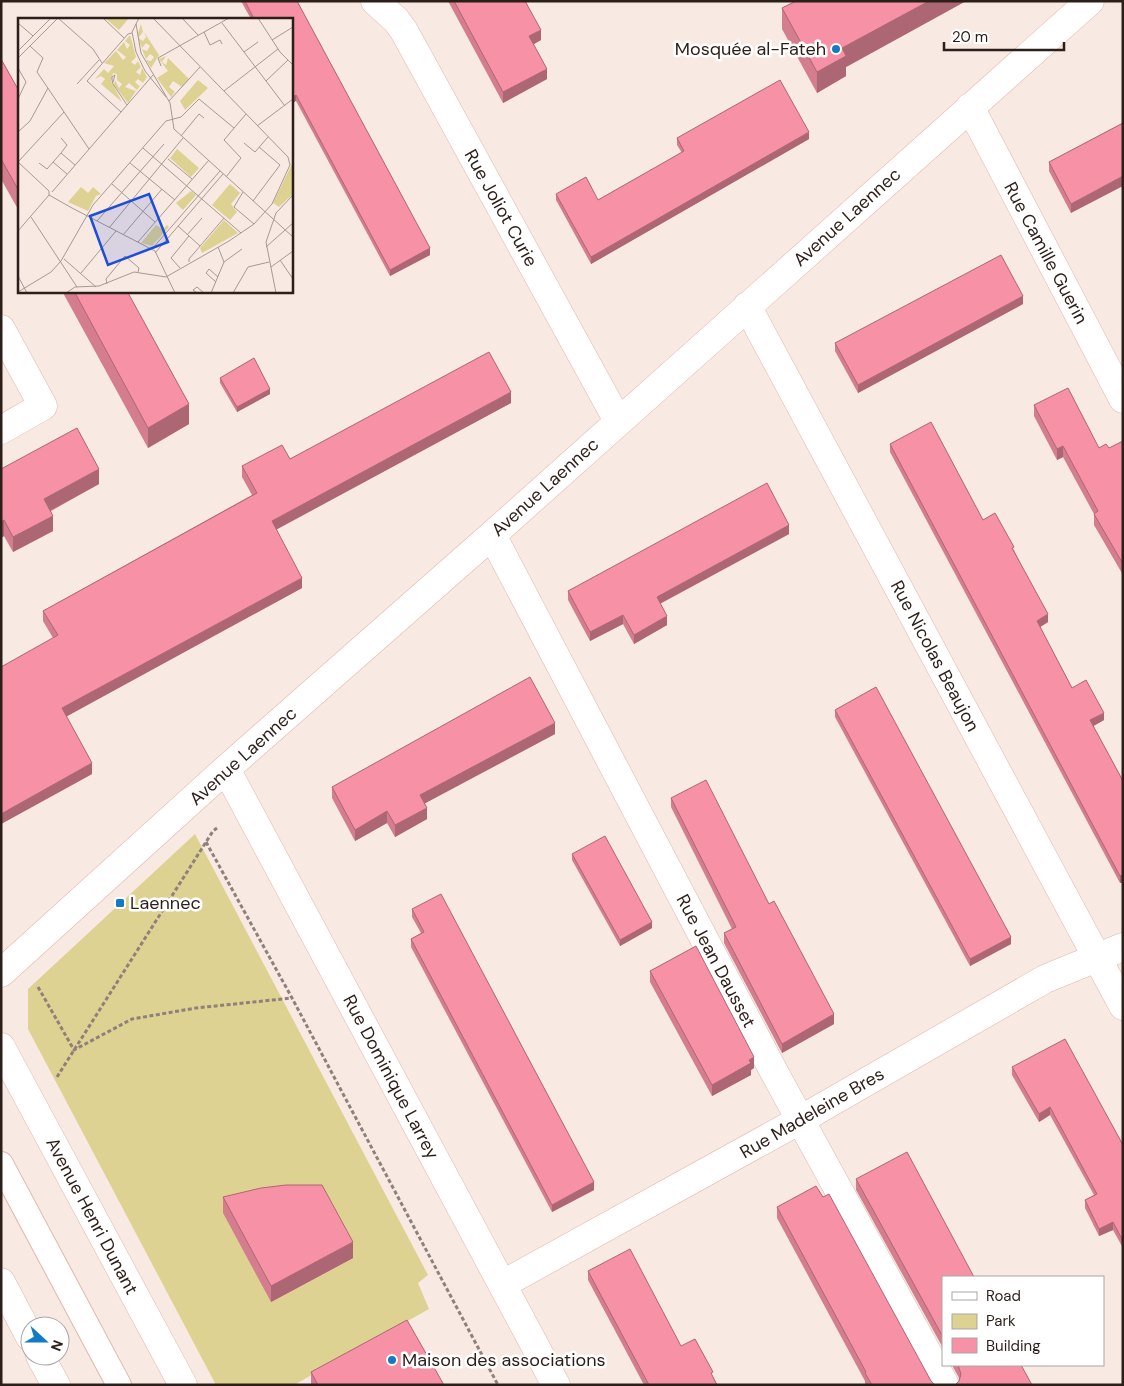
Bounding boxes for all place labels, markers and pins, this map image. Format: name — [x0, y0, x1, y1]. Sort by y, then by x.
place label: Mosquée al-Fateh — [675, 37, 826, 61]
marker: Mosquée al-Fateh — [830, 43, 842, 55]
place label: Laennec — [130, 891, 201, 915]
marker: Laennec — [114, 897, 126, 909]
place label: Maison des associations — [402, 1348, 606, 1372]
marker: Maison des associations — [386, 1354, 398, 1366]

